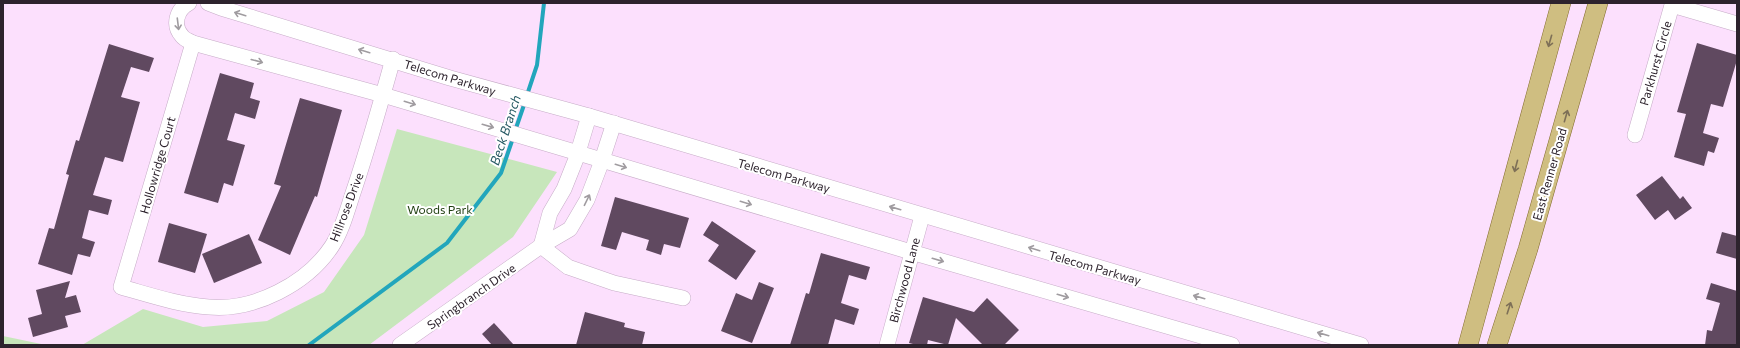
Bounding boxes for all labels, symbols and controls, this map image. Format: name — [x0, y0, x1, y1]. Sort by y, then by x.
one-way arrow — [233, 10, 246, 17]
one-way arrow — [174, 17, 182, 30]
street label: Parkhurst Circle — [1636, 19, 1674, 107]
one-way arrow — [1546, 34, 1553, 47]
one-way arrow — [358, 47, 371, 54]
street label: Telecom Parkway — [402, 56, 498, 98]
one-way arrow — [251, 58, 264, 65]
water label: Beck Branch — [486, 93, 524, 167]
one-way arrow — [403, 100, 416, 107]
one-way arrow — [1562, 110, 1570, 123]
street label: Hollowridge Court — [136, 115, 178, 215]
one-way arrow — [481, 123, 494, 130]
street label: East Renner Road — [1529, 126, 1569, 222]
street label: Telecom Parkway — [736, 155, 832, 195]
one-way arrow — [1512, 159, 1520, 172]
one-way arrow — [615, 163, 628, 170]
street label: Hillrose Drive — [326, 170, 366, 244]
one-way arrow — [584, 195, 591, 207]
one-way arrow — [739, 200, 752, 207]
park label: Woods Park — [407, 202, 473, 216]
one-way arrow — [889, 204, 902, 211]
street label: Birchwood Lane — [886, 236, 922, 324]
one-way arrow — [1027, 245, 1040, 252]
street label: Telecom Parkway — [1047, 247, 1143, 287]
one-way arrow — [931, 257, 944, 264]
street label: Springbranch Drive — [424, 260, 518, 332]
one-way arrow — [1056, 293, 1069, 300]
one-way arrow — [1192, 293, 1205, 300]
one-way arrow — [1506, 301, 1513, 314]
one-way arrow — [1317, 330, 1330, 337]

